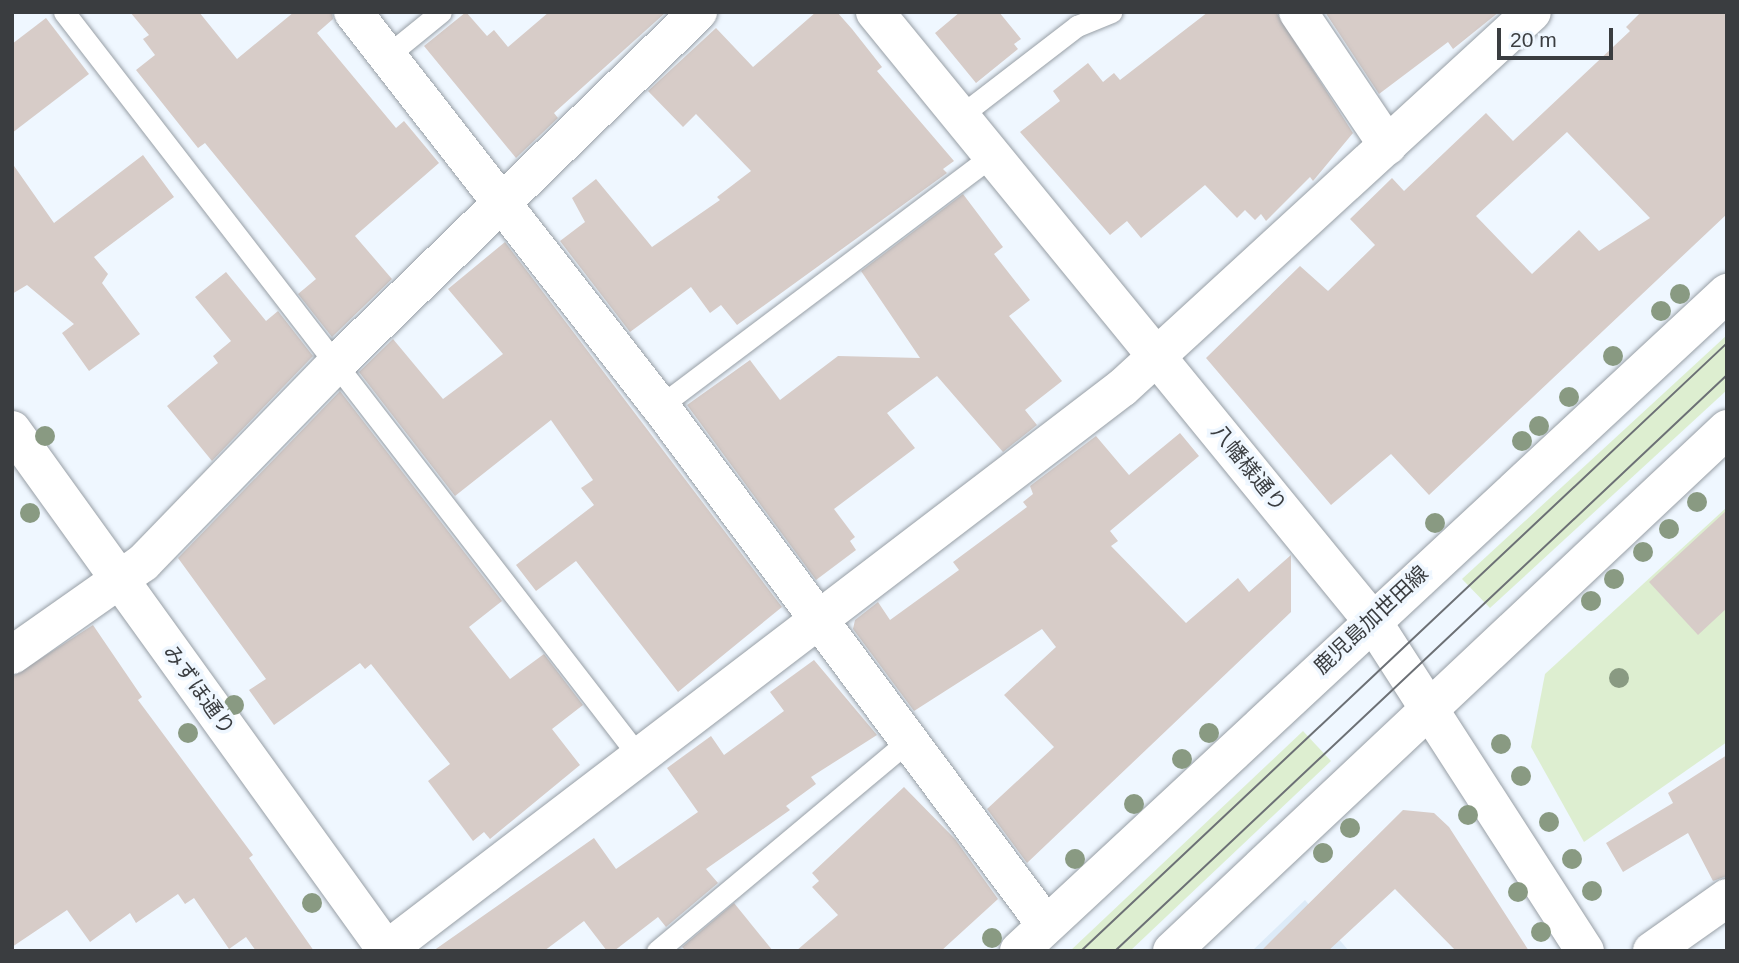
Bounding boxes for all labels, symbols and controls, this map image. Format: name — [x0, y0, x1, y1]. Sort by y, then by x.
scale bar — [1501, 14, 1616, 58]
text: 20 m — [1510, 28, 1557, 51]
street label: 八幡様通り — [1206, 419, 1292, 517]
street label: 鹿児島加世田線 — [1309, 561, 1433, 679]
street label: みずほ通り — [158, 640, 240, 740]

